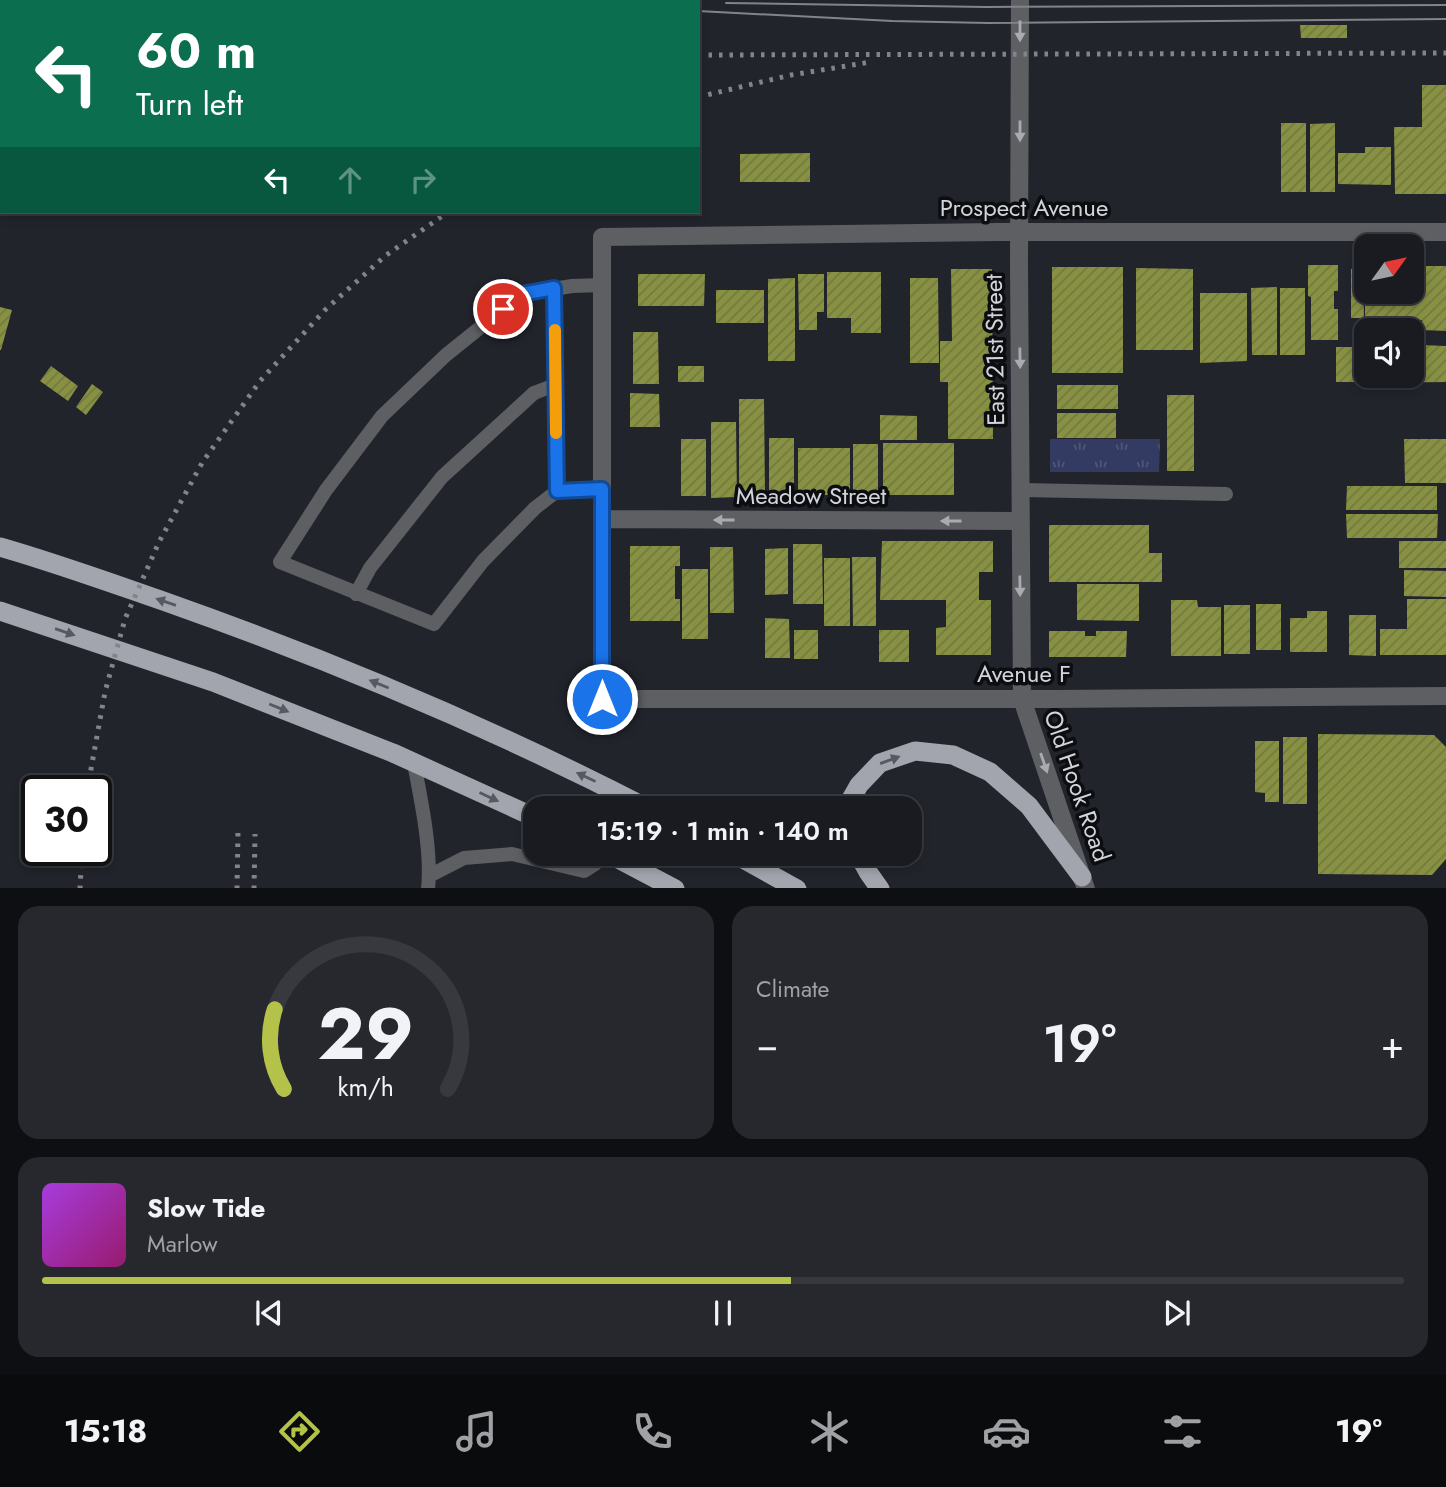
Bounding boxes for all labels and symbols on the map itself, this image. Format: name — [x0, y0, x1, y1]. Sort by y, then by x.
one-way arrow — [1014, 21, 1026, 43]
one-way arrow — [1014, 120, 1026, 142]
street label: Prospect Avenue — [940, 190, 1108, 225]
north arrow — [1354, 234, 1424, 304]
street label: East 21st Street — [976, 274, 1013, 426]
pin — [473, 279, 533, 339]
one-way arrow — [1014, 348, 1025, 370]
street label: Meadow Street — [736, 478, 887, 513]
one-way arrow — [712, 514, 734, 526]
one-way arrow — [940, 515, 962, 527]
one-way arrow — [1015, 575, 1026, 597]
one-way arrow — [156, 596, 177, 607]
one-way arrow — [55, 627, 76, 638]
street label: Avenue F — [977, 656, 1071, 691]
position arrow — [565, 662, 639, 736]
one-way arrow — [368, 678, 389, 689]
one-way arrow — [269, 703, 290, 714]
street label: Old Hook Road — [1035, 705, 1120, 866]
one-way arrow — [1039, 753, 1050, 774]
one-way arrow — [880, 754, 901, 765]
one-way arrow — [576, 772, 596, 783]
speed limit sign: 30 — [21, 775, 112, 866]
one-way arrow — [479, 791, 499, 803]

